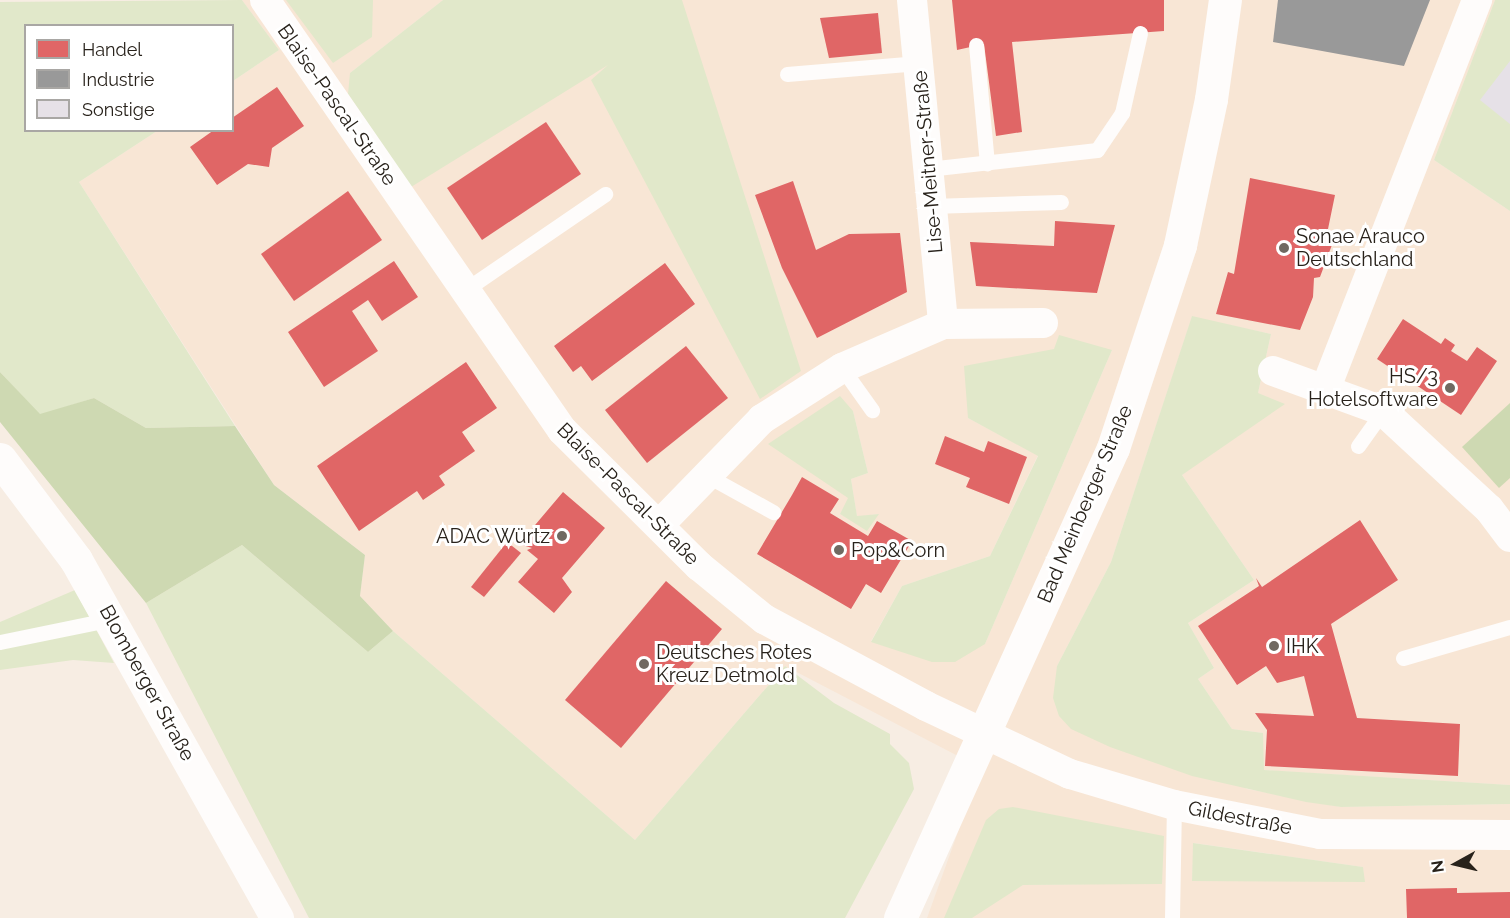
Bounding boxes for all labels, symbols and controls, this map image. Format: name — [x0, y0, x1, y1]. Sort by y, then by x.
street label: Blaise-Pascal-Straße — [272, 20, 402, 190]
legend — [24, 24, 234, 132]
text: Handel — [82, 39, 142, 60]
text: Industrie — [82, 69, 154, 90]
street label: Lise-Meitner-Straße — [908, 70, 948, 254]
text: Sonstige — [82, 99, 154, 120]
place label: Sonae Arauco Deutschland — [1296, 225, 1425, 272]
marker: Sonae Arauco Deutschland — [1277, 241, 1291, 255]
place label: HS/3 Hotelsoftware — [1308, 365, 1438, 412]
marker: HS/3 Hotelsoftware — [1443, 381, 1457, 395]
street label: Bad Meinberger Straße — [1032, 401, 1138, 607]
street label: Blaise-Pascal-Straße — [552, 418, 704, 570]
place label: ADAC Würtz — [435, 524, 550, 548]
marker: ADAC Würtz — [555, 529, 569, 543]
place label: Pop&Corn — [851, 538, 945, 562]
marker: Pop&Corn — [832, 543, 846, 557]
street label: Blomberger Straße — [94, 600, 200, 766]
place label: IHK — [1286, 634, 1319, 658]
marker: IHK — [1267, 639, 1281, 653]
place label: Deutsches Rotes Kreuz Detmold — [656, 640, 812, 687]
marker: Deutsches Rotes Kreuz Detmold — [637, 657, 651, 671]
street label: Gildestraße — [1186, 796, 1294, 840]
north arrow — [1426, 834, 1486, 894]
text: N — [1427, 859, 1448, 874]

